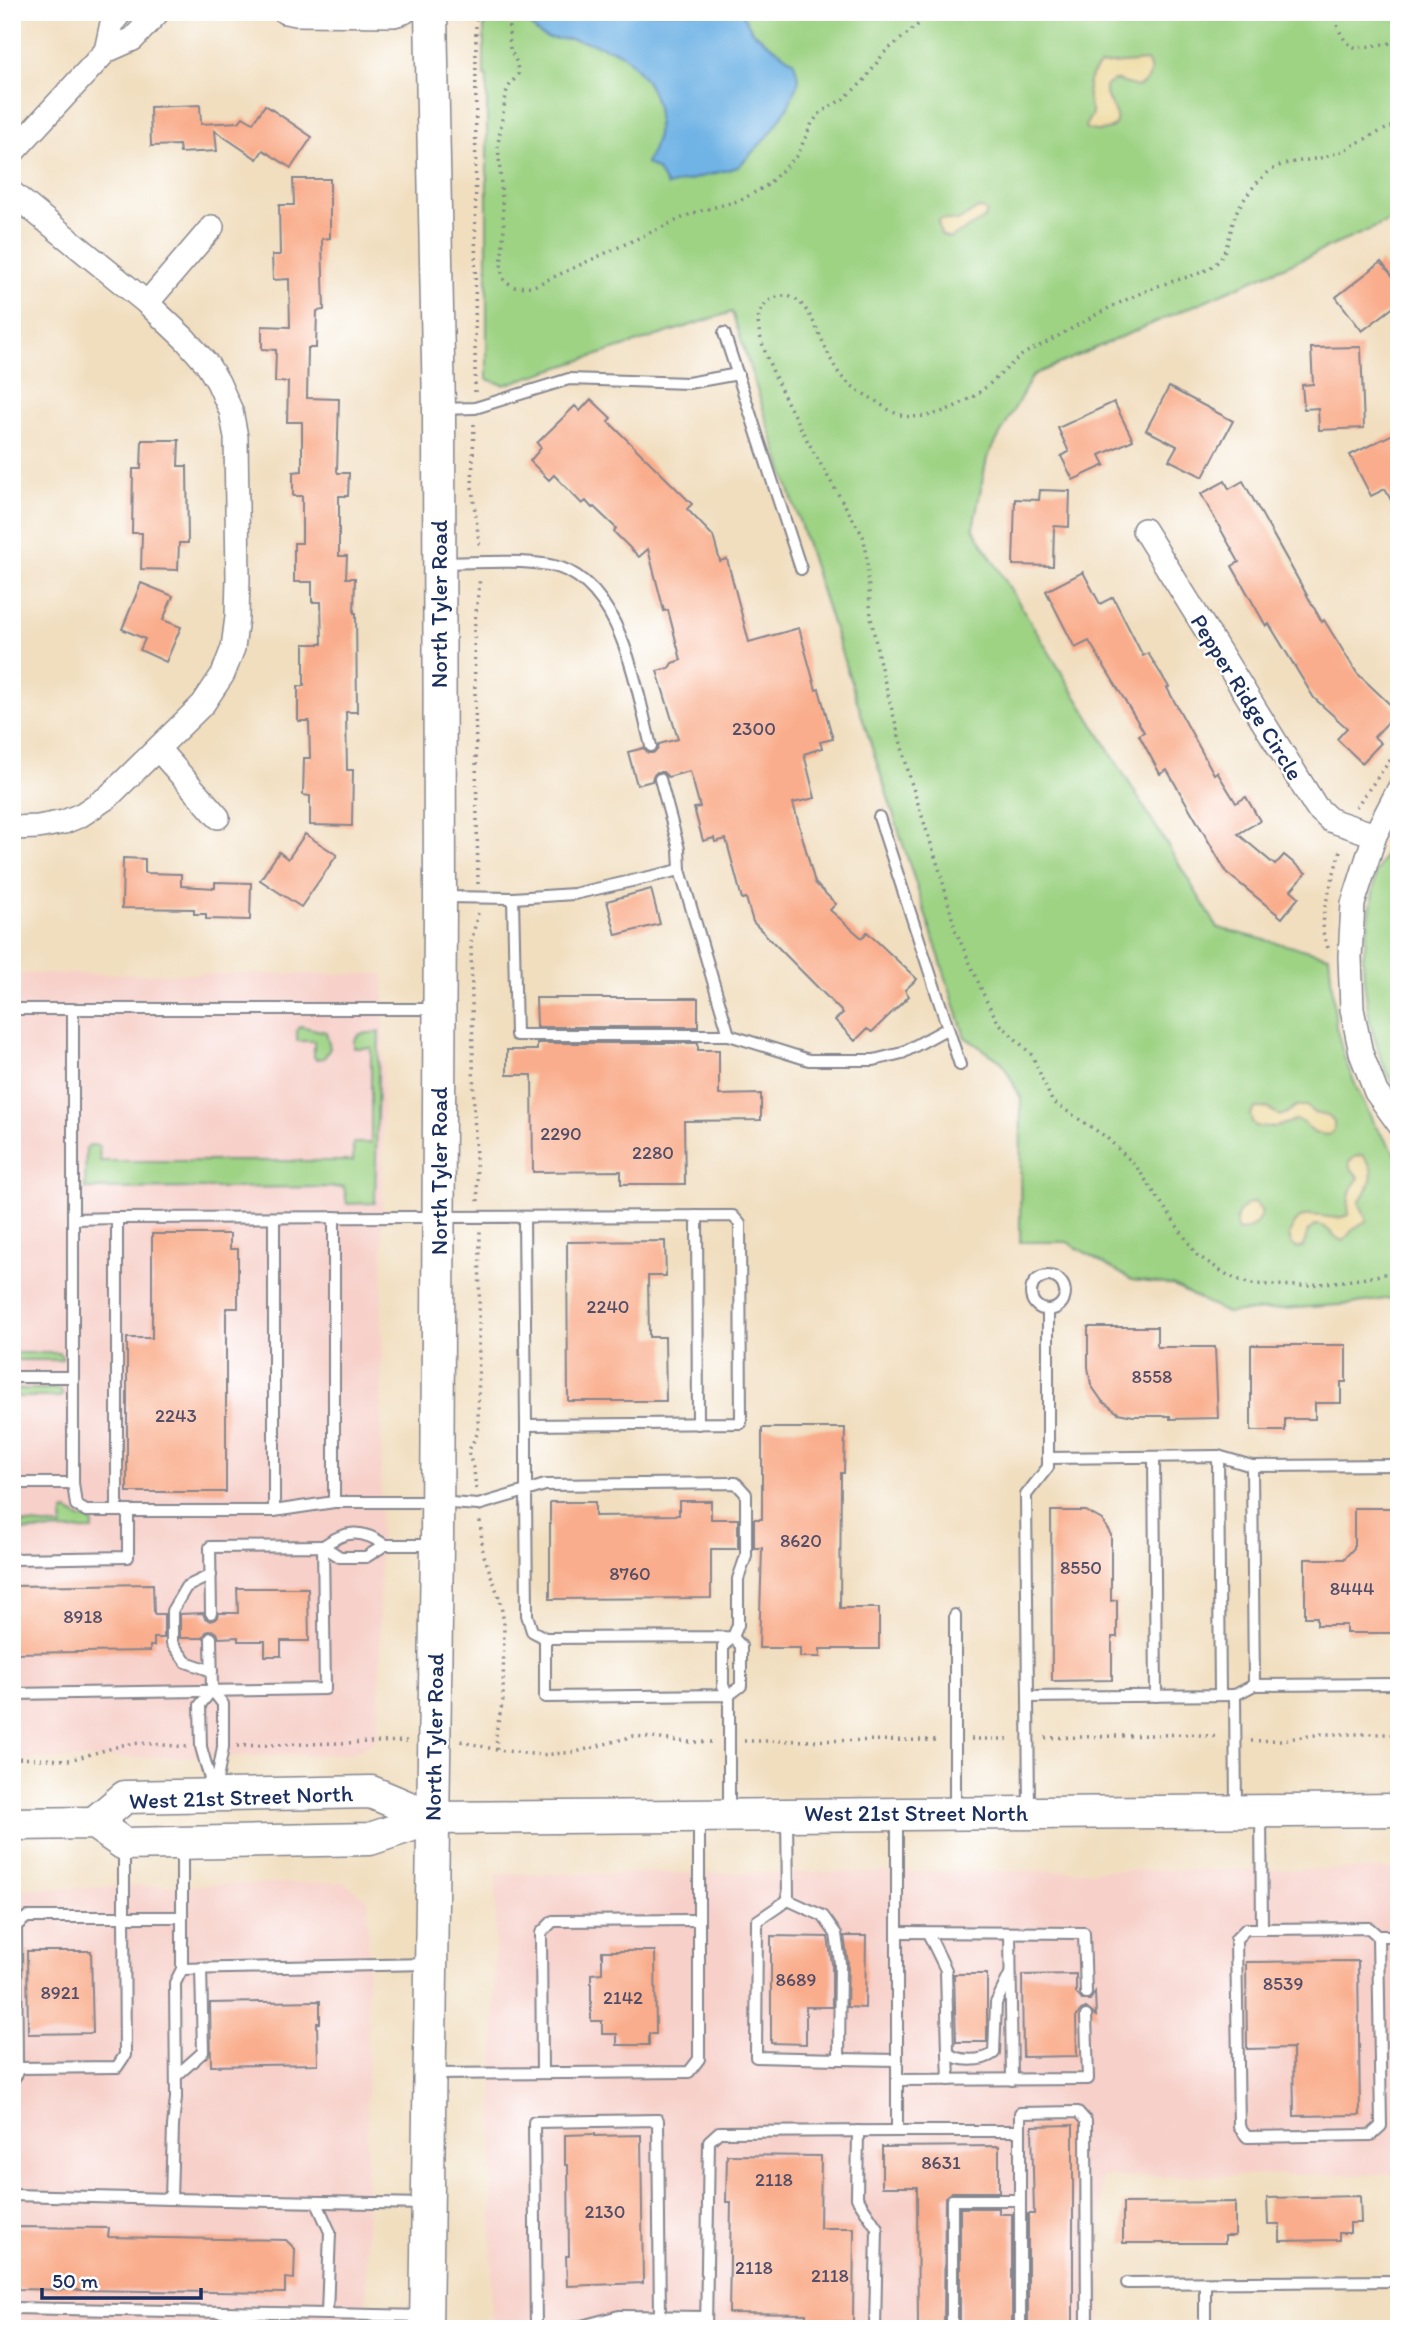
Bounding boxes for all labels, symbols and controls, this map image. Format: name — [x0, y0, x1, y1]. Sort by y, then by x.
street label: North Tyler Road — [425, 519, 453, 688]
street label: Pepper Ridge Circle — [1185, 609, 1309, 785]
house number: 2300 — [732, 717, 776, 740]
street label: North Tyler Road — [425, 1086, 453, 1255]
house number: 2290 — [540, 1122, 582, 1145]
house number: 2280 — [632, 1141, 674, 1164]
house number: 2240 — [586, 1295, 630, 1318]
house number: 8558 — [1132, 1365, 1172, 1388]
house number: 2243 — [155, 1404, 197, 1427]
house number: 8620 — [780, 1529, 822, 1552]
house number: 8550 — [1060, 1556, 1102, 1579]
house number: 8760 — [609, 1562, 651, 1585]
house number: 8444 — [1330, 1577, 1374, 1600]
house number: 8918 — [63, 1605, 103, 1628]
street label: North Tyler Road — [419, 1652, 449, 1821]
street label: West 21st Street North — [129, 1779, 354, 1815]
street label: West 21st Street North — [804, 1799, 1029, 1827]
house number: 8689 — [776, 1968, 816, 1991]
house number: 8539 — [1263, 1972, 1303, 1995]
house number: 8921 — [40, 1981, 80, 2004]
house number: 2142 — [603, 1986, 643, 2009]
house number: 8631 — [921, 2151, 961, 2174]
house number: 2118 — [755, 2168, 793, 2191]
house number: 2130 — [585, 2200, 625, 2223]
house number: 2118 — [735, 2256, 773, 2279]
scale bar — [42, 2257, 201, 2301]
house number: 2118 — [811, 2264, 849, 2287]
text: 50 m — [52, 2268, 99, 2293]

